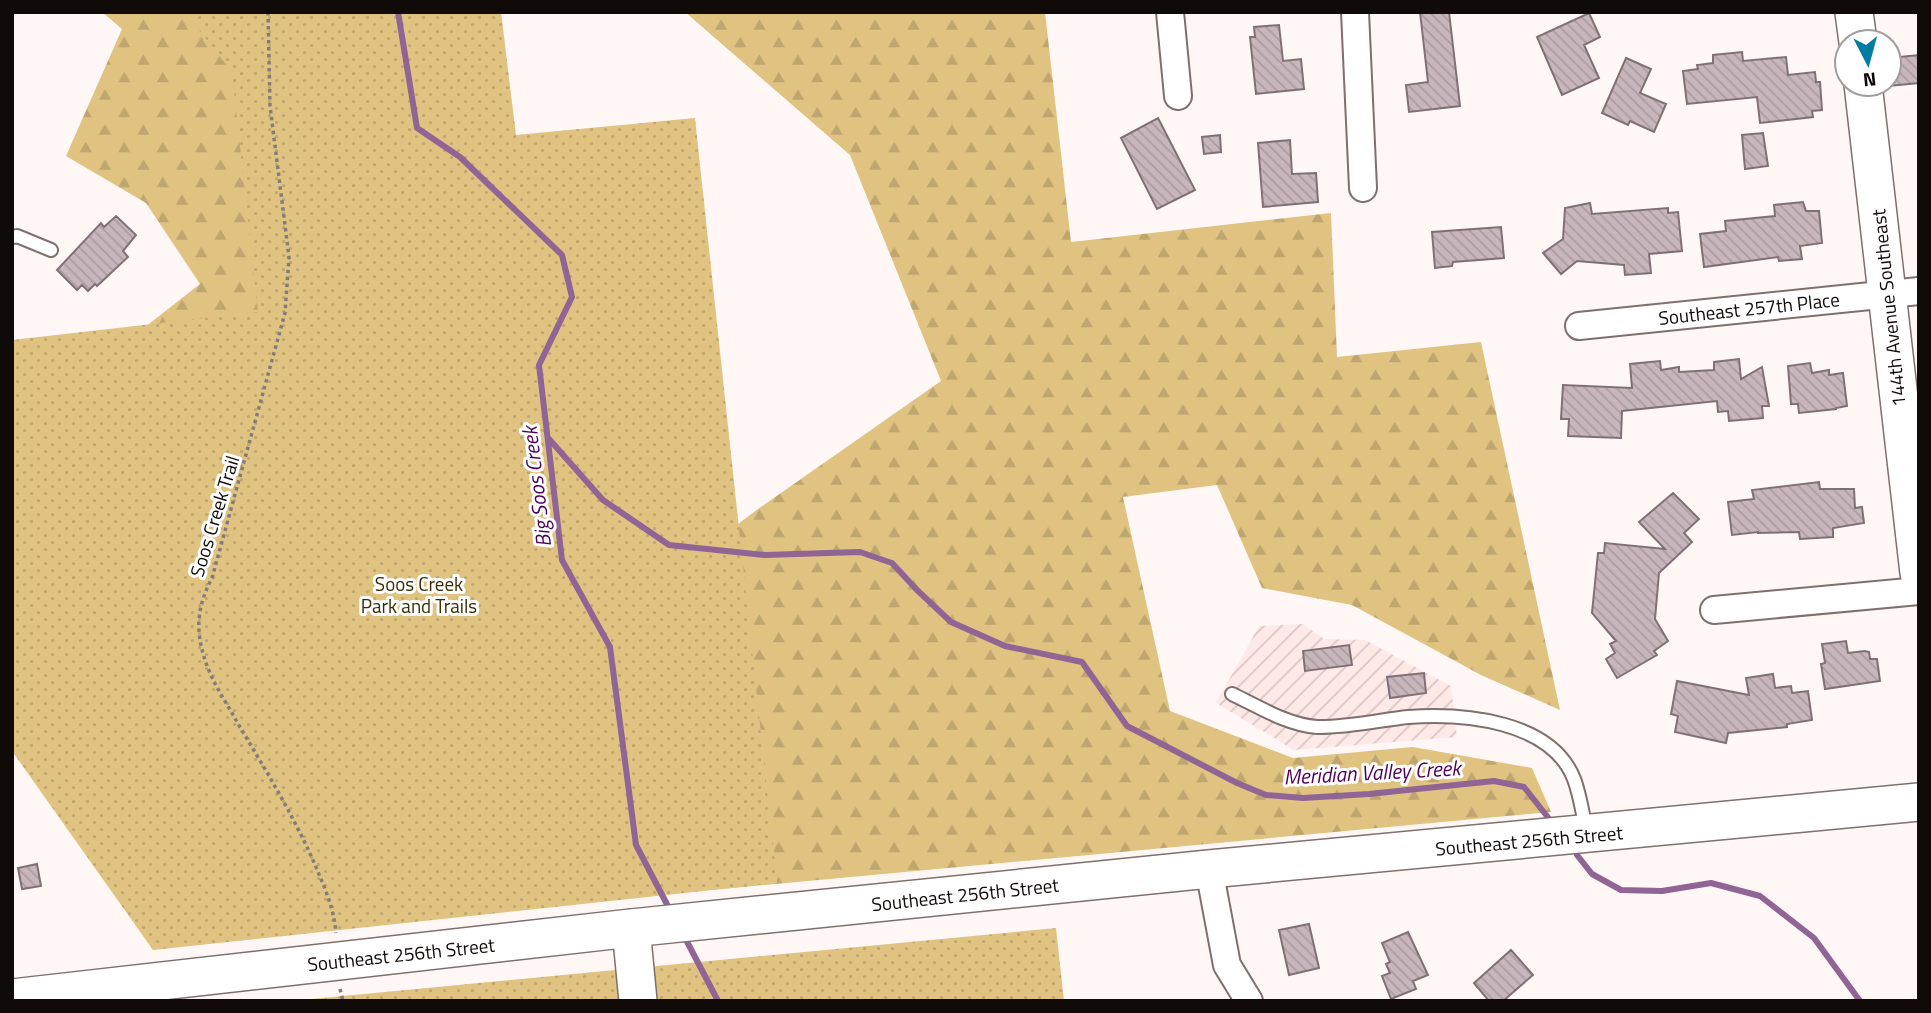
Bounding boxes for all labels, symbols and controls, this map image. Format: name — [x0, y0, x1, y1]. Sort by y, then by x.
north arrow — [1833, 28, 1903, 98]
text: N — [1862, 65, 1878, 96]
street label: 144th Avenue Southeast — [1863, 207, 1913, 408]
street label: Southeast 257th Place — [1657, 284, 1841, 332]
water label: Big Soos Creek — [512, 422, 559, 549]
street label: Soos Creek Trail — [182, 452, 246, 580]
park label: Soos Creek Park and Trails — [361, 569, 477, 620]
water label: Meridian Valley Creek — [1283, 751, 1464, 793]
street label: Southeast 256th Street — [1434, 817, 1624, 863]
street label: Southeast 256th Street — [870, 870, 1060, 918]
street label: Southeast 256th Street — [306, 930, 496, 978]

